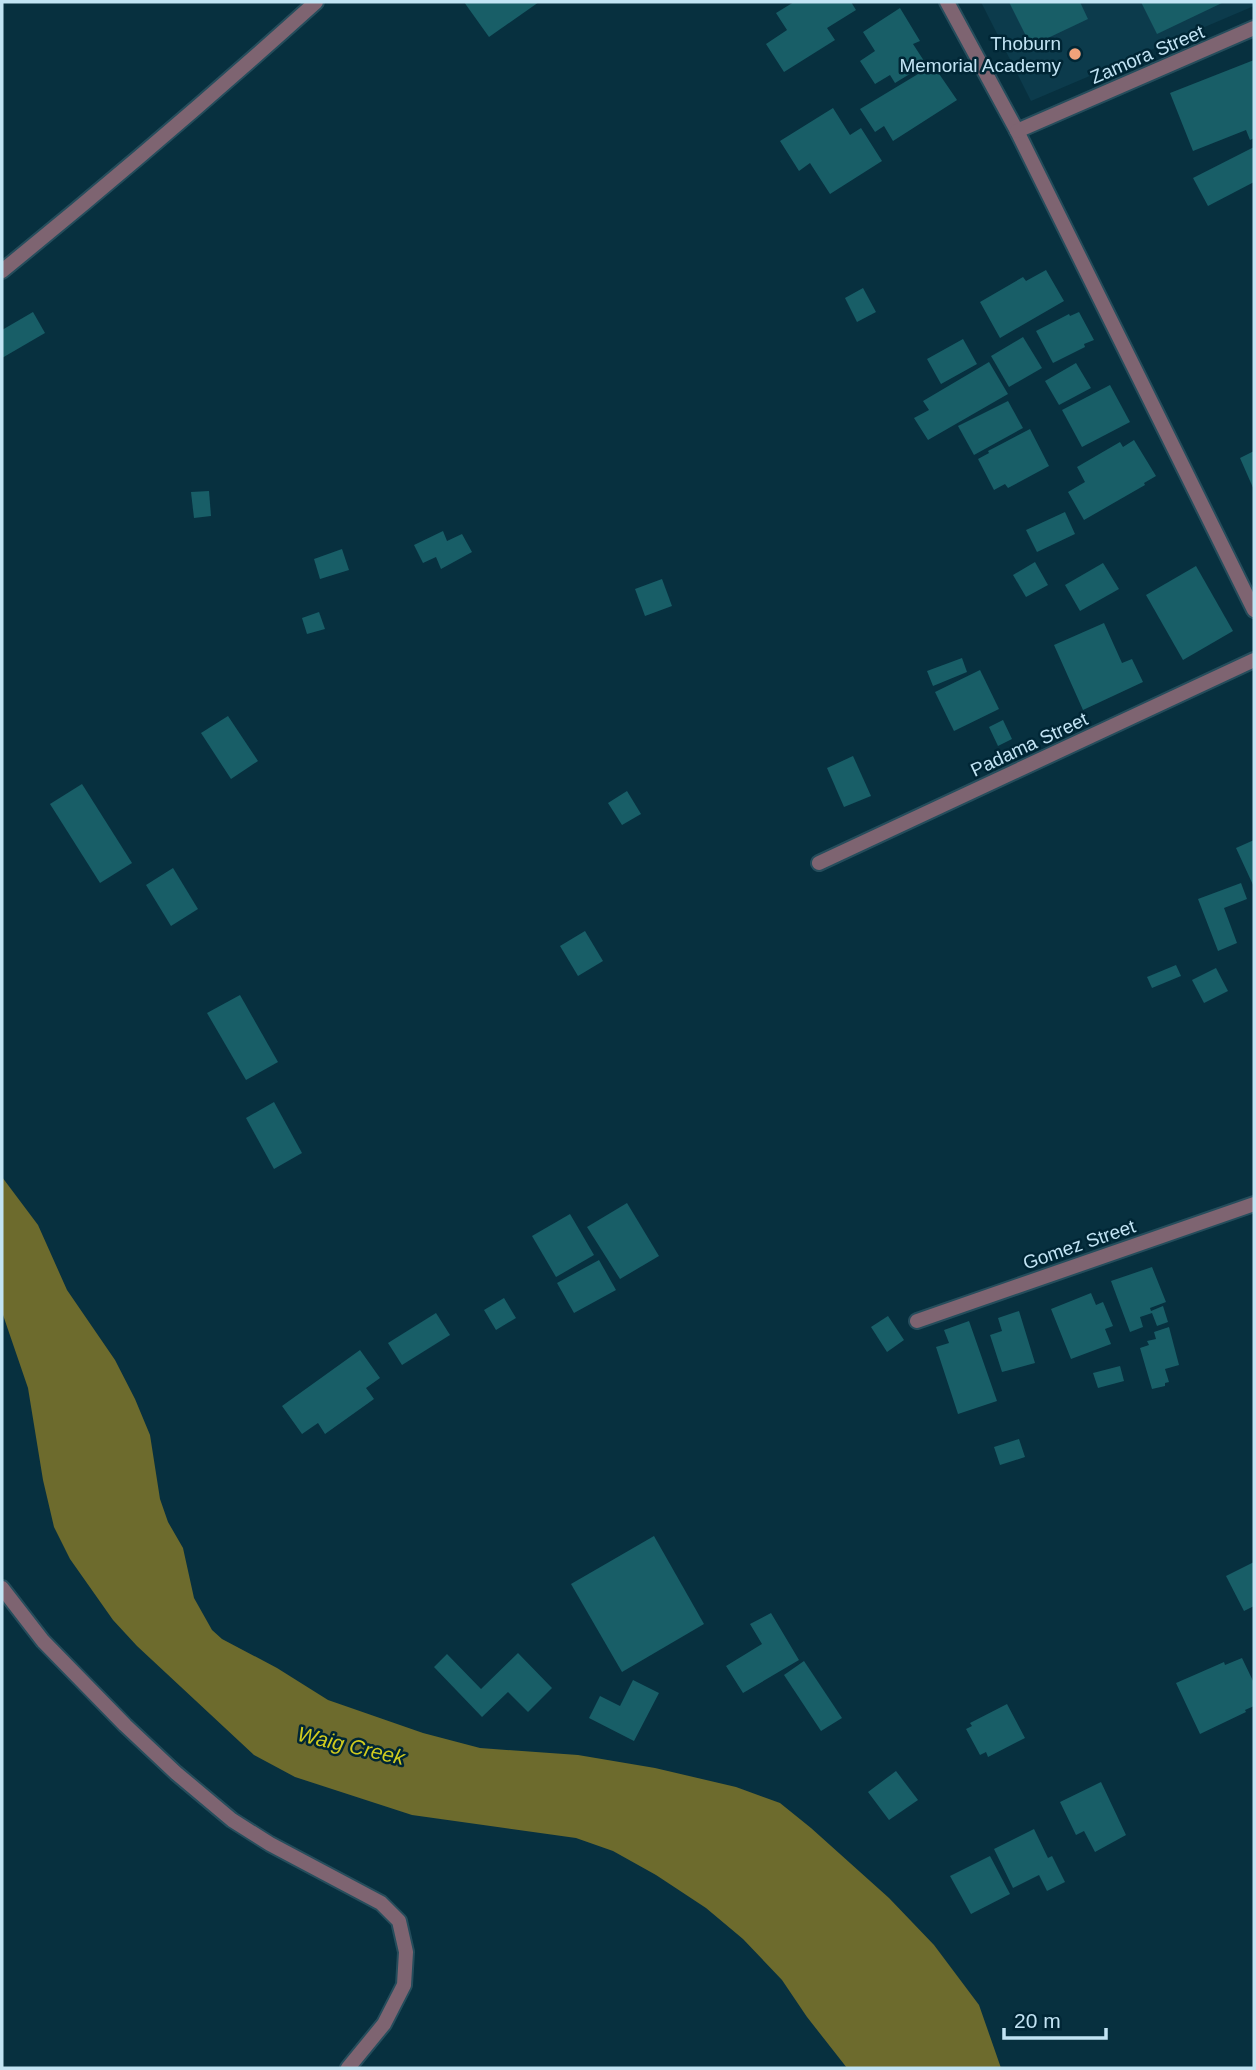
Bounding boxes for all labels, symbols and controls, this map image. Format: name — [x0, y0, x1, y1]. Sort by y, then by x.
street label: Zamora Street — [1087, 21, 1208, 88]
place label: Thoburn Memorial Academy — [899, 33, 1061, 76]
marker: Thoburn Memorial Academy — [1067, 46, 1083, 62]
street label: Padama Street — [967, 708, 1092, 781]
street label: Gomez Street — [1020, 1215, 1139, 1273]
water label: Waig Creek — [295, 1722, 408, 1769]
scale bar — [1004, 1996, 1106, 2040]
text: 20 m — [1014, 2009, 1061, 2032]

